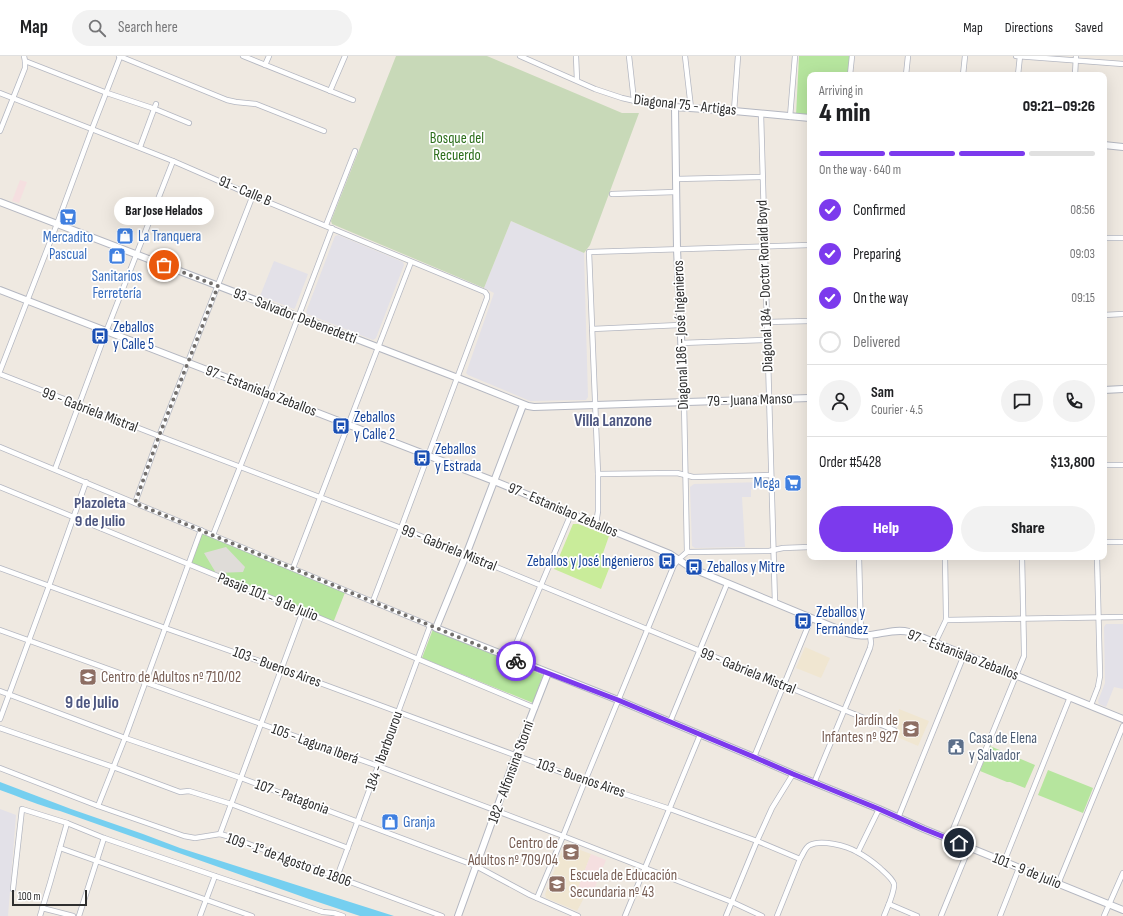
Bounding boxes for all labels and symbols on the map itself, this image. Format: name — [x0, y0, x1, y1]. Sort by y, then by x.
street label: Diagonal 75 - Artigas — [633, 90, 737, 120]
park label: Bosque del Recuerdo — [430, 129, 484, 165]
street label: 91 - Calle B — [216, 171, 275, 211]
callout: Bar Jose Helados — [114, 197, 214, 225]
street label: Diagonal 184 - Doctor Ronald Boyd — [752, 200, 778, 372]
supermarket icon: Mercadito Pascual — [58, 207, 78, 227]
shop icon: La Tranquera — [115, 226, 135, 246]
place label: La Tranquera — [138, 227, 202, 246]
place label: Mercadito Pascual — [43, 228, 93, 264]
shop icon: Sanitarios Ferretería — [107, 246, 127, 266]
pin — [147, 248, 181, 282]
street label: Diagonal 186 - José Ingenieros — [669, 260, 693, 410]
place label: Sanitarios Ferretería — [92, 267, 142, 303]
street label: 93 - Salvador Debenedetti — [230, 284, 360, 348]
place label: Zeballos y Calle 5 — [113, 318, 154, 354]
bus stop icon: Zeballos y Calle 5 — [90, 326, 110, 346]
street label: 97 - Estanislao Zeballos — [203, 361, 319, 421]
street label: 99 - Gabriela Mistral — [39, 383, 141, 437]
street label: 79 - Juana Manso — [707, 389, 793, 411]
place label: Zeballos y Calle 2 — [354, 408, 395, 444]
district label: Villa Lanzone — [574, 411, 652, 431]
bus stop icon: Zeballos y Calle 2 — [331, 416, 351, 436]
place label: Zeballos y Estrada — [435, 440, 481, 476]
bus stop icon: Zeballos y Estrada — [412, 448, 432, 468]
supermarket icon: Mega — [783, 473, 803, 493]
place label: Mega — [753, 474, 780, 493]
street label: 97 - Estanislao Zeballos — [505, 478, 621, 542]
district label: Plazoleta 9 de Julio — [74, 494, 126, 531]
street label: 99 - Gabriela Mistral — [398, 520, 500, 576]
bus stop icon: Zeballos y José Ingenieros — [657, 551, 677, 571]
place label: Zeballos y José Ingenieros — [527, 552, 654, 571]
bus stop icon: Zeballos y Mitre — [684, 557, 704, 577]
place label: Zeballos y Mitre — [707, 558, 785, 577]
street label: Pasaje 101 - 9 de Julio — [215, 568, 321, 626]
place label: Zeballos y Fernández — [816, 603, 869, 639]
bus stop icon: Zeballos y Fernández — [793, 611, 813, 631]
street label: 97 - Estanislao Zeballos — [905, 625, 1021, 685]
courier — [496, 641, 536, 681]
street label: 103 - Buenos Aires — [230, 642, 324, 692]
street label: 99 - Gabriela Mistral — [697, 643, 799, 699]
school or university icon: Centro de Adultos nº 710/02 — [78, 667, 98, 687]
place label: Centro de Adultos nº 710/02 — [101, 668, 241, 687]
district label: 9 de Julio — [65, 693, 119, 713]
street label: 184 - Ibarbourou — [361, 709, 407, 793]
place label: Jardín de Infantes nº 927 — [822, 711, 898, 747]
street label: 182 - Alfonsina Storni — [484, 718, 538, 826]
street label: 105 - Laguna Iberá — [269, 719, 361, 769]
school or university icon: Jardín de Infantes nº 927 — [901, 719, 921, 739]
place label: Casa de Elena y Salvador — [969, 729, 1037, 765]
public building icon: Casa de Elena y Salvador — [946, 737, 966, 757]
street label: 103 - Buenos Aires — [534, 754, 628, 802]
street label: 107 - Patagonia — [252, 775, 332, 819]
shop icon: Granja — [380, 812, 400, 832]
place label: Granja — [403, 813, 435, 832]
pin — [942, 826, 976, 860]
street label: 109 - 1° de Agosto de 1806 — [224, 829, 354, 891]
place label: Centro de Adultos nº 709/04 — [467, 834, 558, 870]
school or university icon: Centro de Adultos nº 709/04 — [561, 842, 581, 862]
street label: 101 - 9 de Julio — [990, 849, 1064, 893]
place label: Escuela de Educación Secundaria nº 43 — [570, 866, 677, 902]
school or university icon: Escuela de Educación Secundaria nº 43 — [547, 874, 567, 894]
scale bar — [12, 888, 87, 907]

